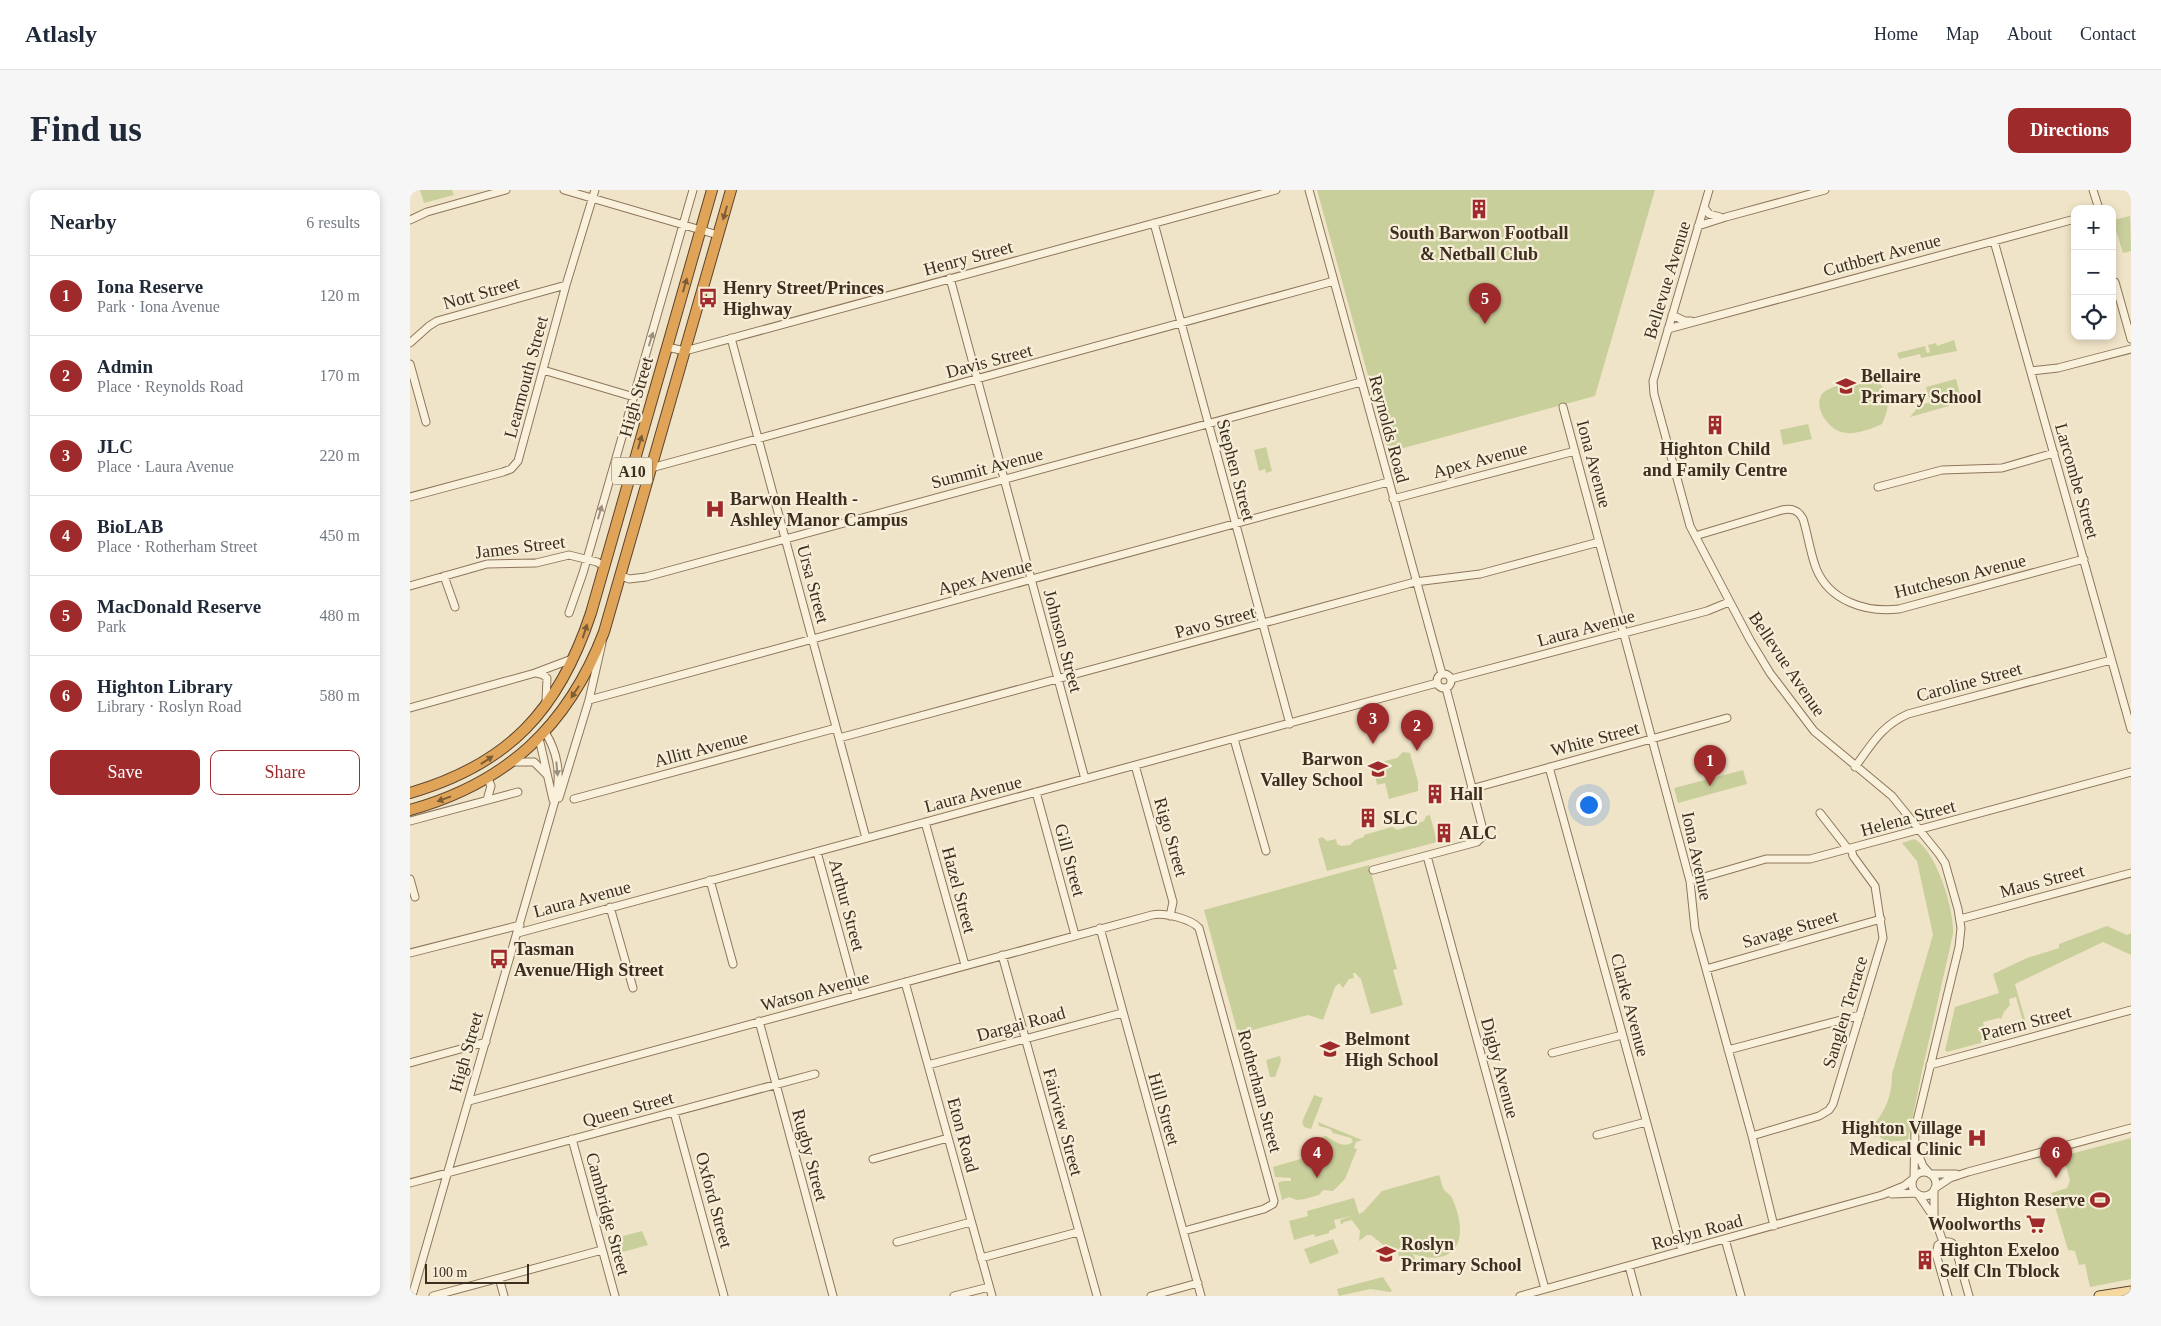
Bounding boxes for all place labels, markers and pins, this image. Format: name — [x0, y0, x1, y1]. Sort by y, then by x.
building icon: South Barwon Football & Netball Club — [1468, 198, 1490, 220]
place label: South Barwon Football & Netball Club — [1389, 223, 1569, 264]
place label: Henry Street/Princes Highway — [723, 278, 884, 319]
pin: 5 — [1469, 283, 1501, 324]
bus stop icon: Henry Street/Princes Highway — [697, 287, 719, 309]
place label: Bellaire Primary School — [1861, 366, 1981, 407]
school or university icon: Bellaire Primary School — [1835, 375, 1857, 397]
building icon: Highton Child and Family Centre — [1704, 414, 1726, 436]
place label: Highton Child and Family Centre — [1643, 439, 1787, 480]
place label: Barwon Health - Ashley Manor Campus — [730, 489, 908, 530]
hospital icon: Barwon Health - Ashley Manor Campus — [704, 498, 726, 520]
pin: 3 — [1357, 703, 1389, 744]
pin: 2 — [1401, 710, 1433, 751]
pin: 1 — [1694, 745, 1726, 786]
place label: Barwon Valley School — [1260, 749, 1363, 790]
school or university icon: Barwon Valley School — [1367, 758, 1389, 780]
building icon: Hall — [1424, 783, 1446, 805]
place label: Hall — [1450, 784, 1483, 804]
building icon: SLC — [1357, 807, 1379, 829]
place label: SLC — [1383, 808, 1418, 828]
building icon: ALC — [1433, 822, 1455, 844]
place label: ALC — [1459, 823, 1497, 843]
place label: Tasman Avenue/High Street — [514, 939, 664, 980]
bus stop icon: Tasman Avenue/High Street — [488, 948, 510, 970]
place label: Belmont High School — [1345, 1029, 1439, 1070]
school or university icon: Belmont High School — [1319, 1038, 1341, 1060]
place label: Highton Village Medical Clinic — [1841, 1118, 1962, 1159]
hospital icon: Highton Village Medical Clinic — [1966, 1127, 1988, 1149]
pin: 4 — [1301, 1137, 1333, 1178]
pin: 6 — [2040, 1137, 2072, 1178]
sports icon: Highton Reserve — [2089, 1189, 2111, 1211]
place label: Highton Reserve — [1957, 1190, 2085, 1210]
supermarket icon: Woolworths — [2025, 1213, 2047, 1235]
place label: Woolworths — [1928, 1214, 2021, 1234]
place label: Roslyn Primary School — [1401, 1234, 1521, 1275]
place label: Highton Exeloo Self Cln Tblock — [1940, 1240, 2060, 1281]
school or university icon: Roslyn Primary School — [1375, 1243, 1397, 1265]
building icon: Highton Exeloo Self Cln Tblock — [1914, 1249, 1936, 1271]

